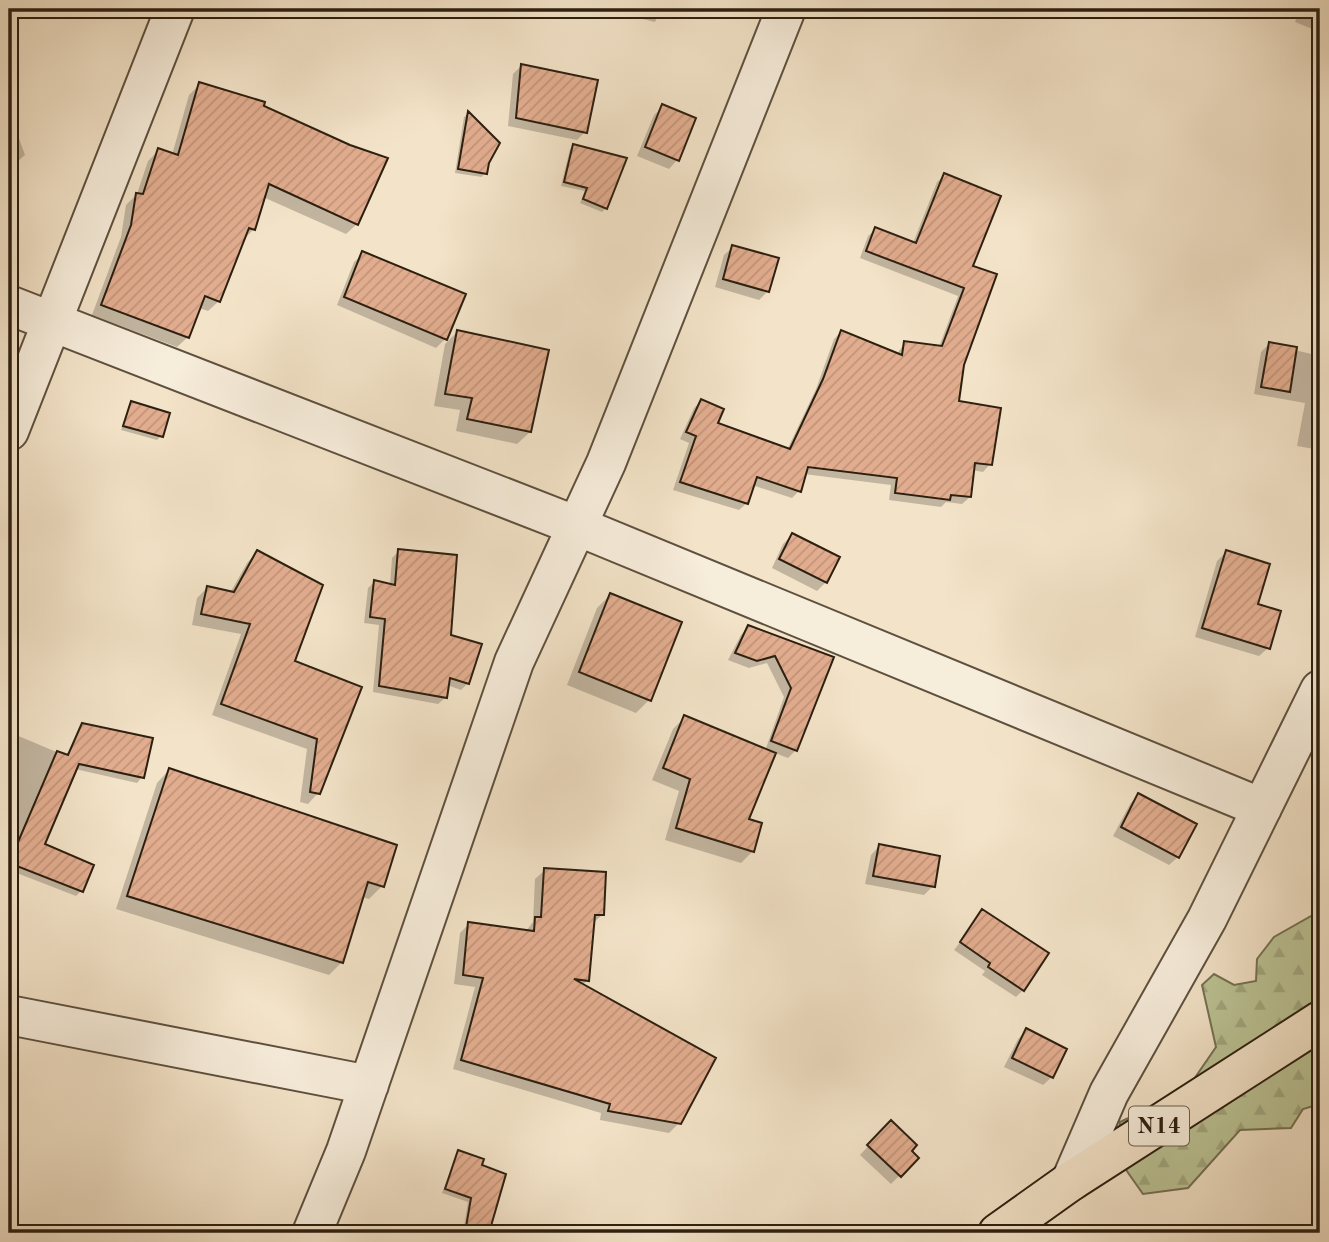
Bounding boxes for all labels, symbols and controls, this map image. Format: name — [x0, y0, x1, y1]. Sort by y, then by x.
road number: N14 — [1129, 1106, 1189, 1146]

